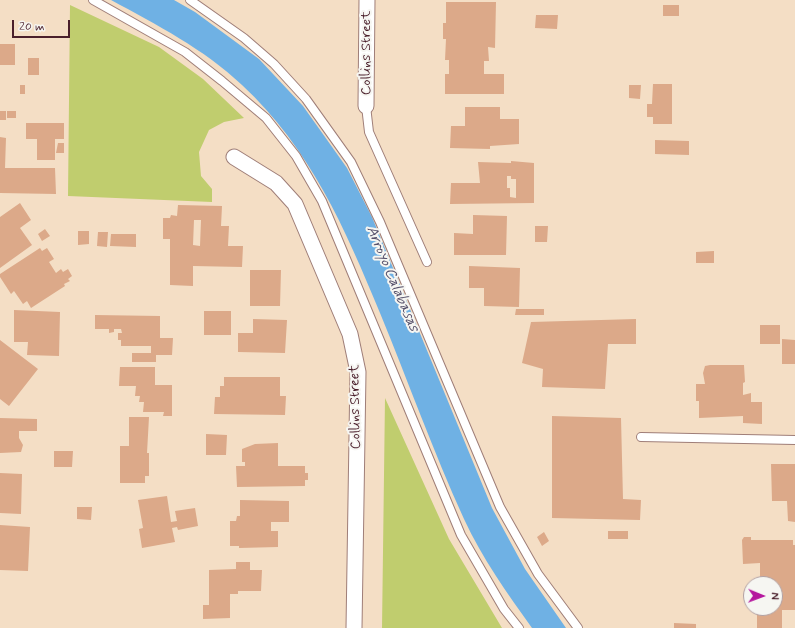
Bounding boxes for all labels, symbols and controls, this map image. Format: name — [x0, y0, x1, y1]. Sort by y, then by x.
street label: Collins Street — [359, 11, 375, 95]
scale bar — [14, 12, 72, 38]
text: 20 m — [19, 19, 45, 35]
water label: Arroyo Calabasas — [362, 223, 422, 335]
street label: Collins Street — [347, 365, 365, 449]
north arrow — [743, 576, 783, 616]
text: N — [767, 592, 781, 600]

